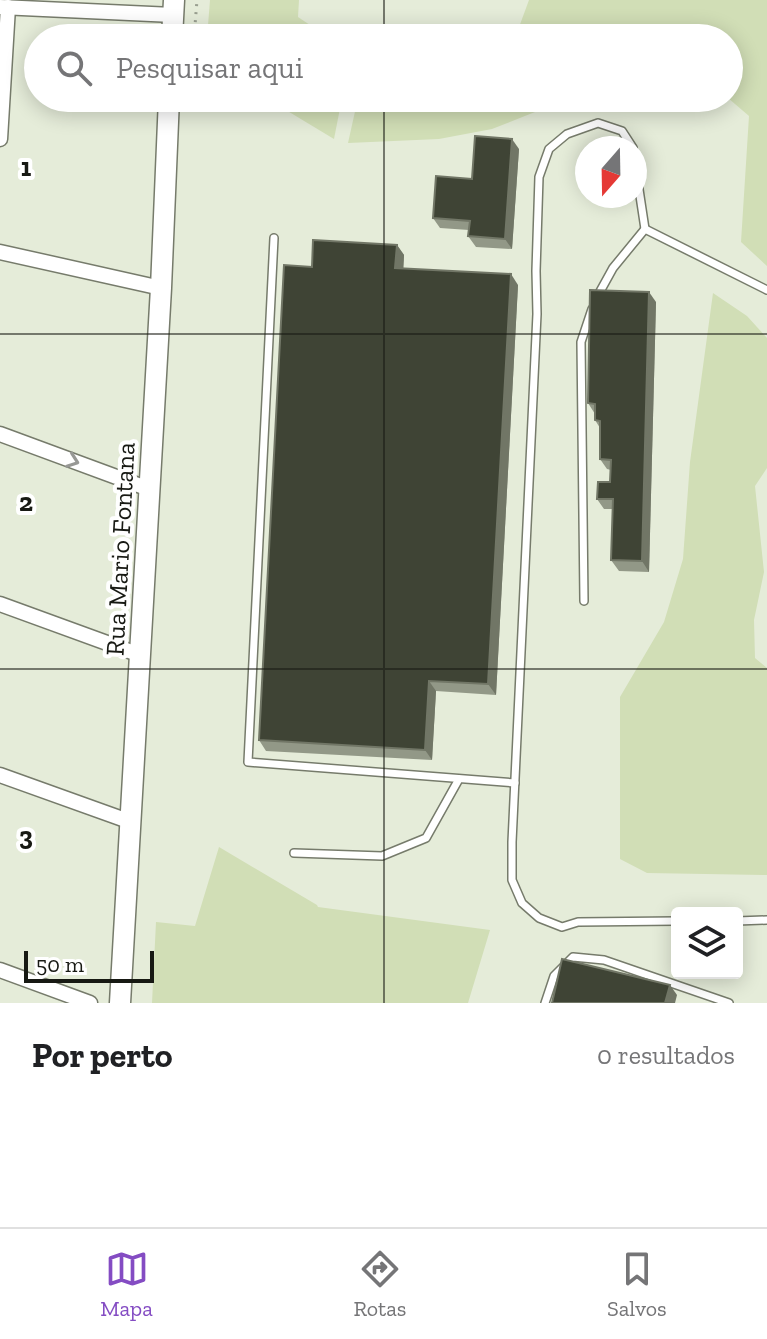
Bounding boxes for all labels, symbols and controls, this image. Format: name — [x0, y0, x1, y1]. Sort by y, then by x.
search box — [24, 24, 743, 112]
icon: search — [52, 46, 96, 90]
text: Pesquisar aqui — [116, 50, 303, 86]
north arrow — [575, 136, 647, 208]
text: 1 — [21, 151, 32, 183]
street label: Rua Mario Fontana — [98, 441, 142, 657]
one-way arrow — [65, 451, 79, 468]
text: 2 — [19, 486, 33, 518]
text: 3 — [19, 820, 33, 852]
map controls — [671, 907, 743, 979]
button: layers — [671, 907, 743, 979]
scale bar — [24, 947, 154, 983]
text: 50 m — [36, 951, 84, 978]
text: Por perto — [32, 1035, 172, 1076]
text: 0 resultados — [597, 1039, 735, 1071]
tab: Mapa — [100, 1247, 153, 1322]
tab: Rotas — [353, 1247, 406, 1322]
tab: Salvos — [607, 1247, 667, 1322]

